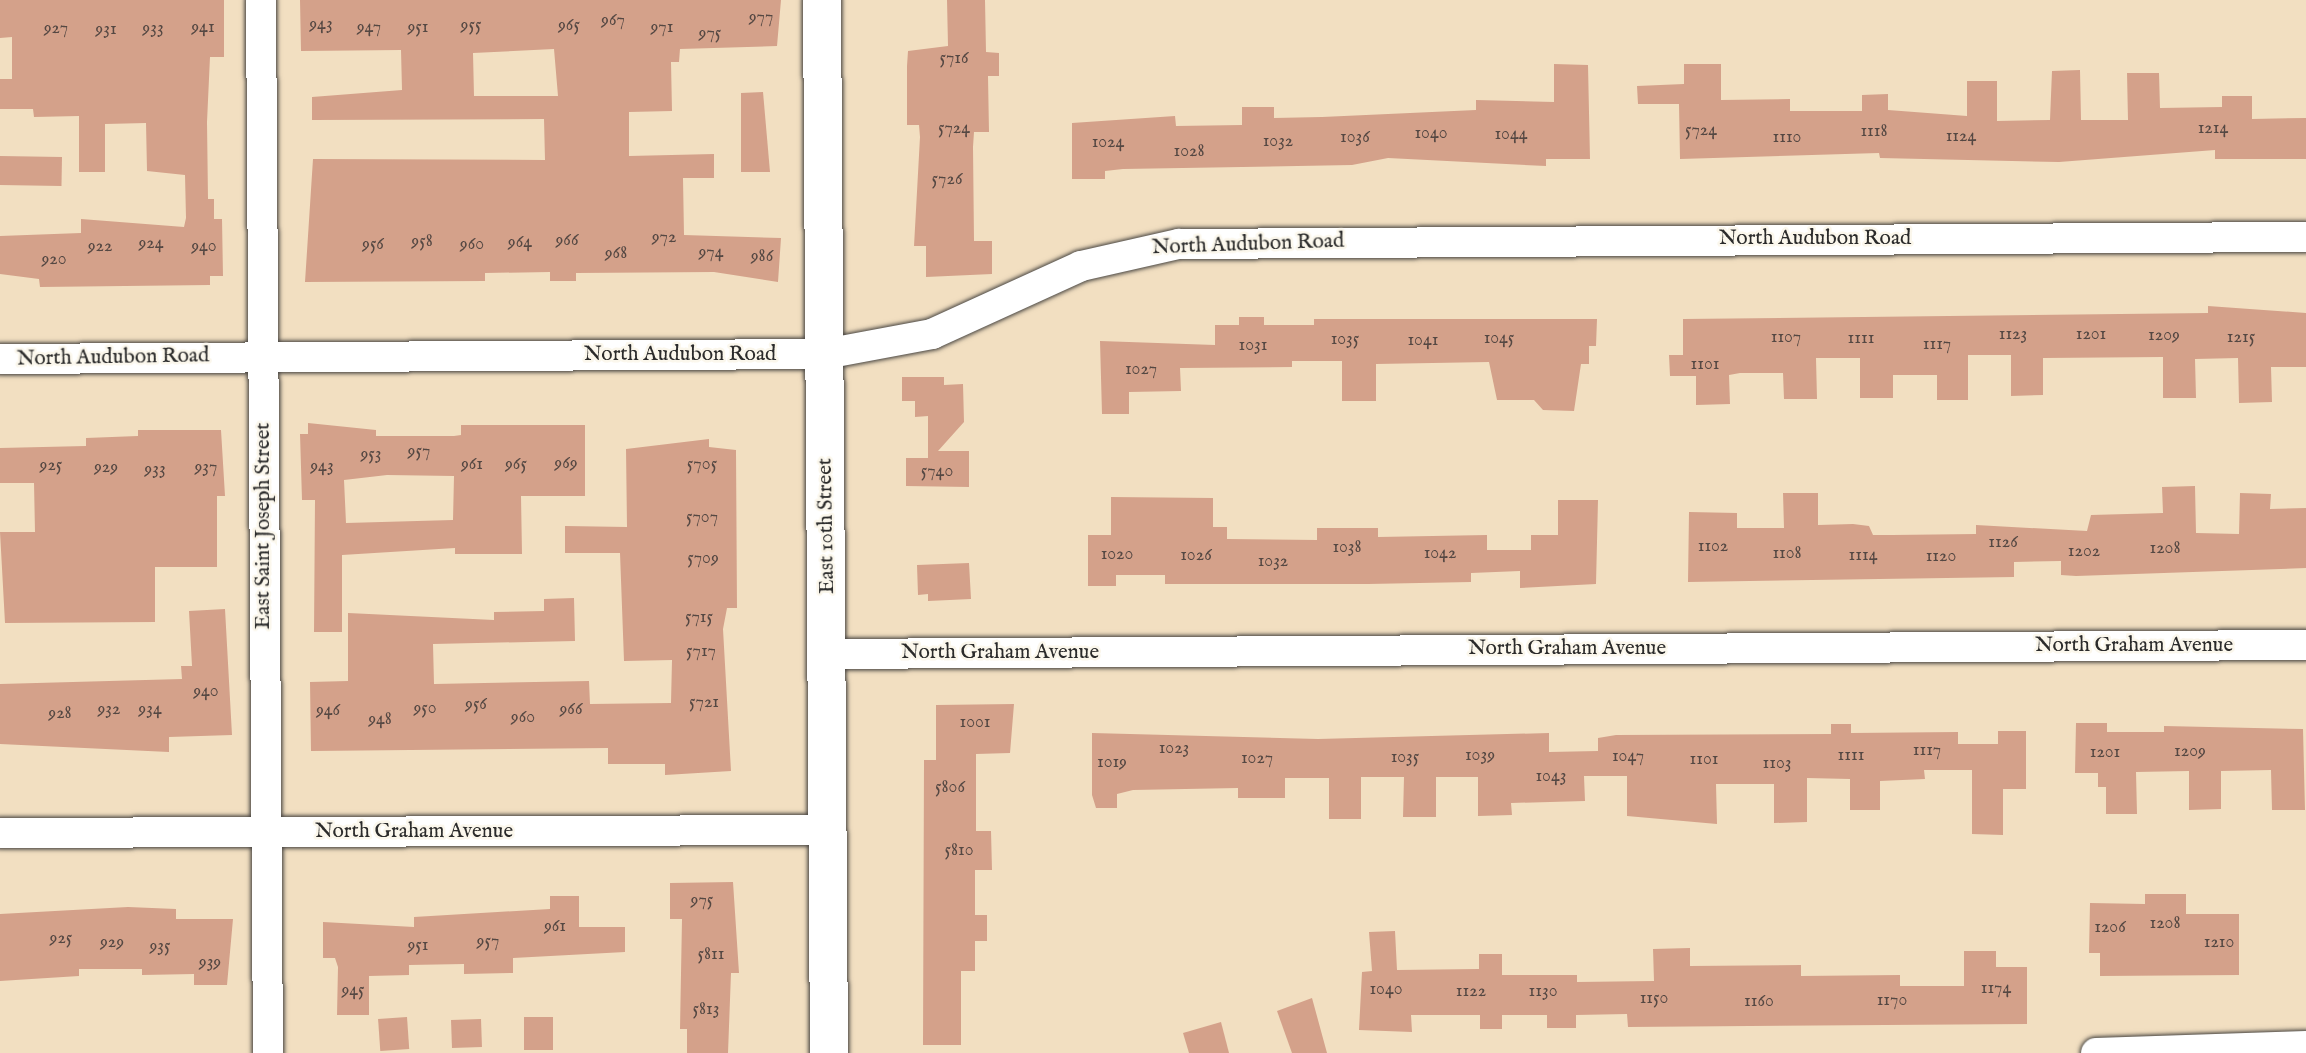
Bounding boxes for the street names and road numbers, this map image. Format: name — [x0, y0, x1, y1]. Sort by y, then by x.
street label: North Audubon Road — [1719, 226, 1911, 252]
street label: North Audubon Road — [1151, 229, 1345, 261]
street label: North Audubon Road — [584, 342, 776, 368]
street label: North Audubon Road — [17, 344, 209, 372]
street label: East Saint Joseph Street — [251, 423, 277, 629]
street label: East 10th Street — [813, 458, 841, 594]
street label: North Graham Avenue — [2035, 633, 2233, 659]
street label: North Graham Avenue — [1468, 636, 1666, 662]
street label: North Graham Avenue — [901, 640, 1099, 666]
street label: North Graham Avenue — [315, 819, 513, 845]

